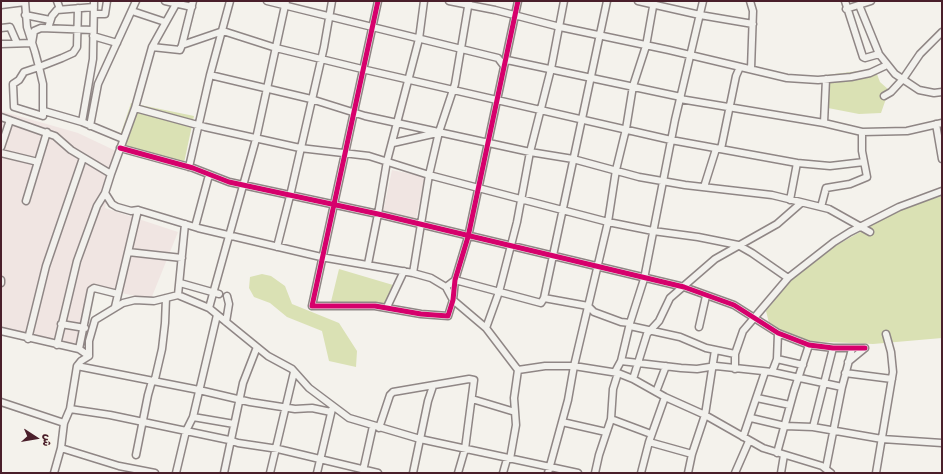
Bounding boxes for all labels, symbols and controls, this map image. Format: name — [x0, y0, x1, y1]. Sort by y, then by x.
north arrow — [16, 418, 56, 458]
text: ش — [40, 433, 56, 448]

